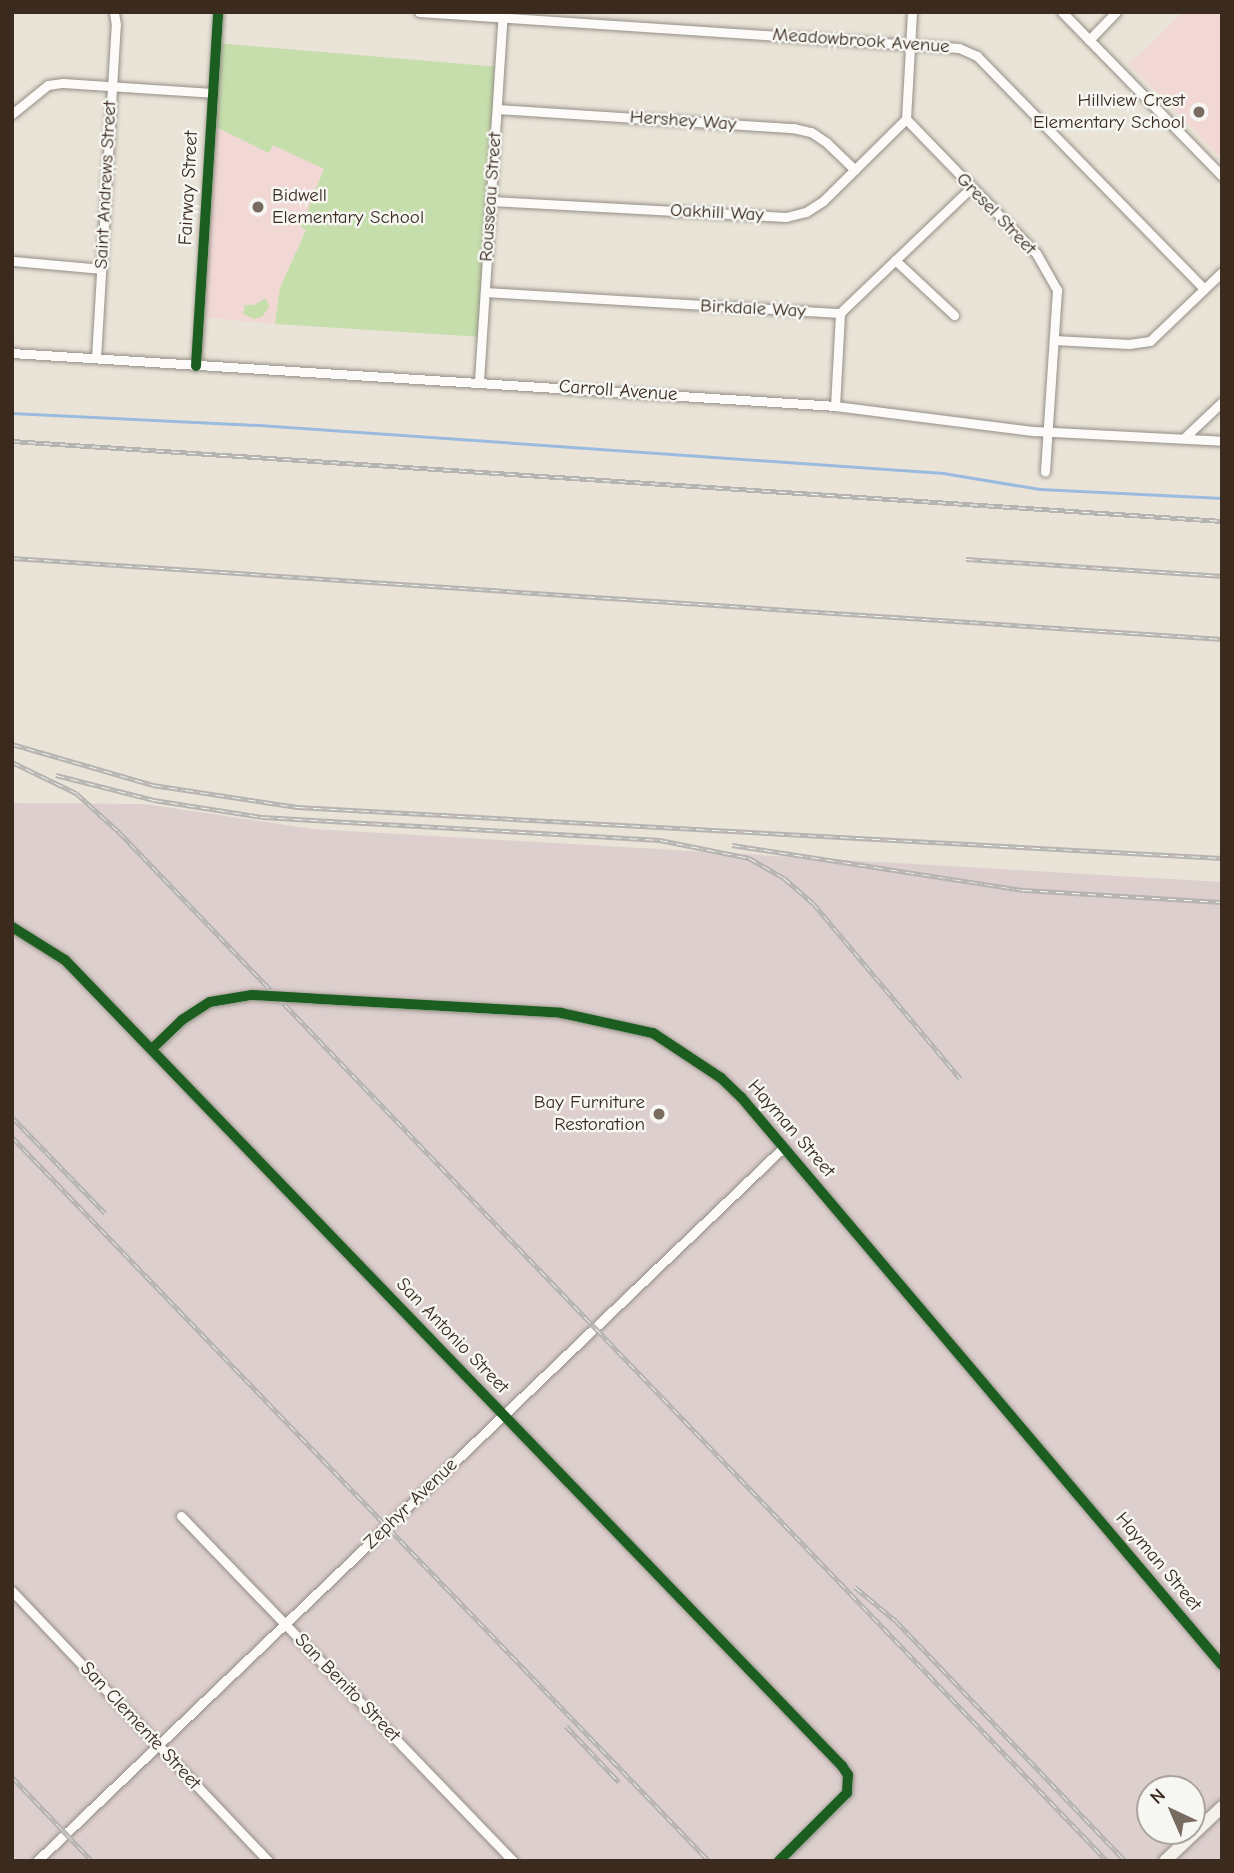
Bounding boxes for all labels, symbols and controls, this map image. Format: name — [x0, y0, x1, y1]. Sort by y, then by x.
street label: Meadowbrook Avenue — [772, 23, 950, 59]
place label: Hillview Crest Elementary School — [1033, 90, 1185, 134]
street label: Saint Andrews Street — [90, 100, 122, 270]
marker: Hillview Crest Elementary School — [1191, 104, 1207, 120]
street label: Hershey Way — [629, 106, 737, 136]
street label: Fairway Street — [175, 130, 203, 246]
street label: Rousseau Street — [475, 132, 507, 262]
street label: Gresel Street — [951, 168, 1041, 260]
place label: Bidwell Elementary School — [272, 185, 424, 229]
marker: Bidwell Elementary School — [250, 199, 266, 215]
street label: Oakhill Way — [670, 199, 764, 227]
street label: Birkdale Way — [700, 295, 806, 323]
street label: Carroll Avenue — [558, 375, 678, 407]
street label: Hayman Street — [742, 1075, 840, 1183]
place label: Bay Furniture Restoration — [534, 1092, 645, 1136]
marker: Bay Furniture Restoration — [651, 1106, 667, 1122]
street label: San Antonio Street — [391, 1273, 513, 1399]
street label: Zephyr Avenue — [360, 1454, 462, 1554]
street label: Hayman Street — [1110, 1508, 1206, 1616]
street label: San Benito Street — [289, 1629, 405, 1747]
street label: San Clemente Street — [75, 1657, 205, 1795]
north arrow — [1136, 1775, 1206, 1845]
text: N — [1146, 1784, 1170, 1809]

